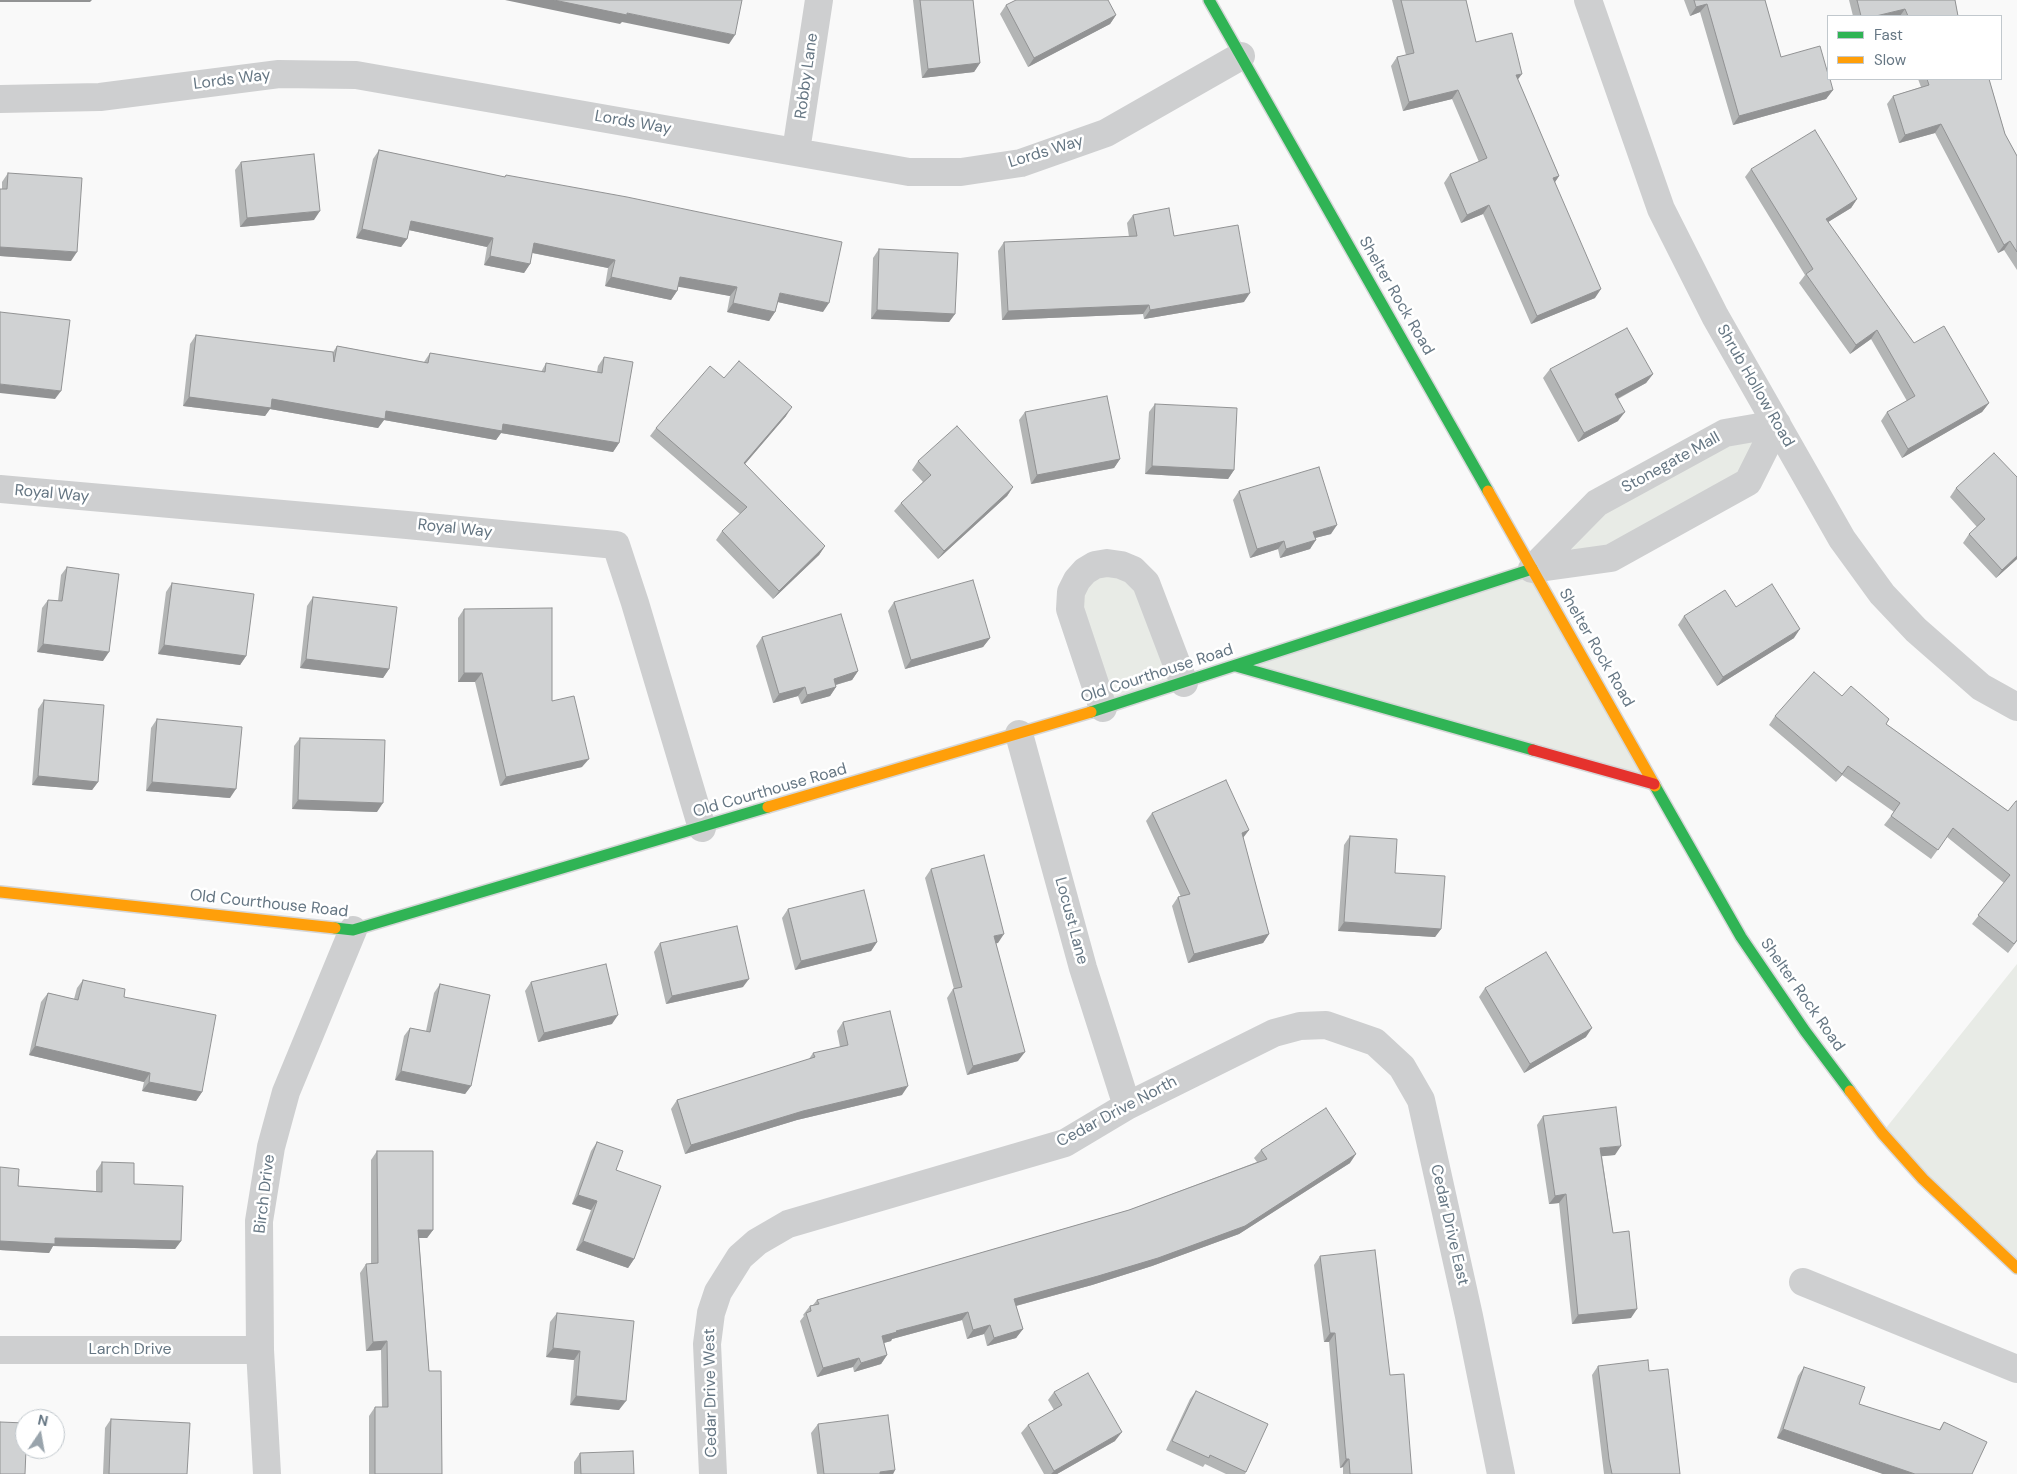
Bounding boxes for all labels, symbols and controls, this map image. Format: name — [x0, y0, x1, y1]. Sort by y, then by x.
legend — [1827, 15, 2002, 80]
text: Fast — [1874, 25, 1903, 45]
street label: Robby Lane — [791, 32, 823, 120]
text: Slow — [1874, 50, 1906, 70]
street label: Lords Way — [192, 66, 272, 94]
street label: Lords Way — [593, 107, 673, 139]
street label: Lords Way — [1006, 131, 1086, 173]
street label: Shelter Rock Road — [1354, 233, 1438, 359]
street label: Shrub Hollow Road — [1712, 321, 1798, 451]
street label: Stonegate Mall — [1619, 428, 1723, 498]
street label: Royal Way — [14, 481, 90, 507]
street label: Royal Way — [417, 516, 493, 542]
street label: Shelter Rock Road — [1554, 585, 1638, 711]
street label: Old Courthouse Road — [1078, 640, 1236, 708]
street label: Old Courthouse Road — [691, 760, 849, 822]
street label: Locust Lane — [1050, 875, 1092, 967]
street label: Old Courthouse Road — [189, 886, 349, 922]
street label: Shelter Rock Road — [1756, 935, 1848, 1055]
street label: Cedar Drive North — [1054, 1072, 1180, 1152]
street label: Birch Drive — [251, 1153, 279, 1235]
street label: Cedar Drive East — [1426, 1163, 1472, 1287]
street label: Cedar Drive West — [700, 1328, 722, 1458]
street label: Larch Drive — [88, 1340, 172, 1360]
north arrow — [15, 1409, 65, 1459]
text: N — [36, 1410, 50, 1430]

